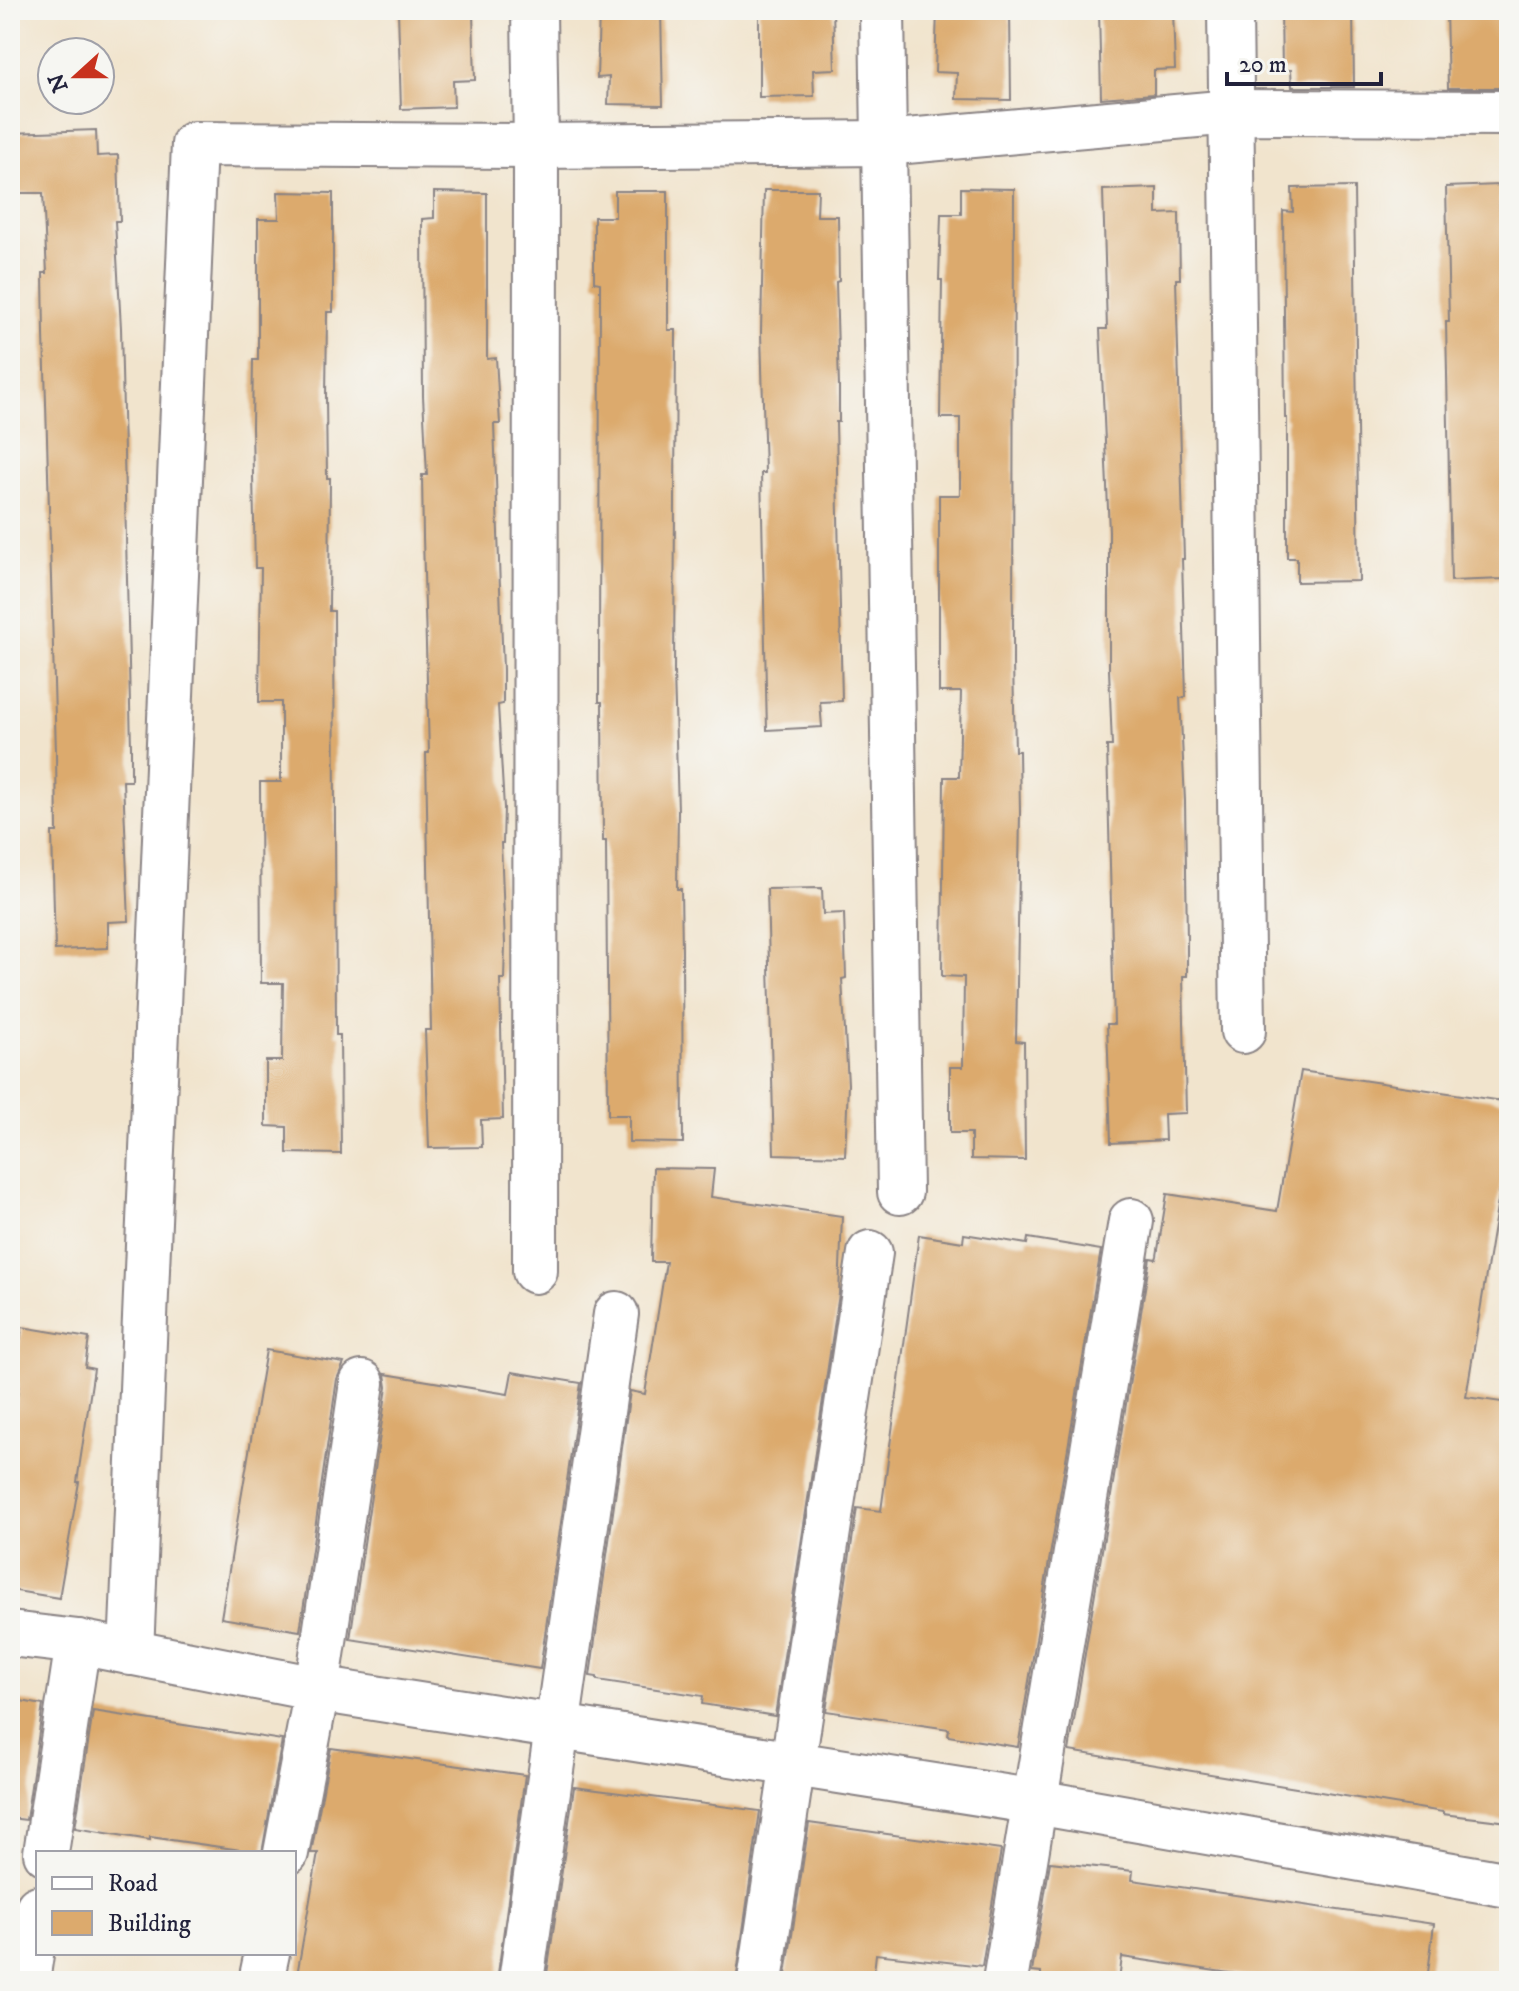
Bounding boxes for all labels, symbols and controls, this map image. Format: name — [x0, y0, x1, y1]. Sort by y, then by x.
north arrow — [36, 36, 116, 116]
scale bar — [1227, 36, 1381, 86]
text: 20 m — [1239, 50, 1287, 80]
text: N — [43, 69, 75, 96]
legend — [36, 1851, 296, 1955]
text: Road — [108, 1869, 158, 1899]
text: Building — [108, 1909, 191, 1939]

